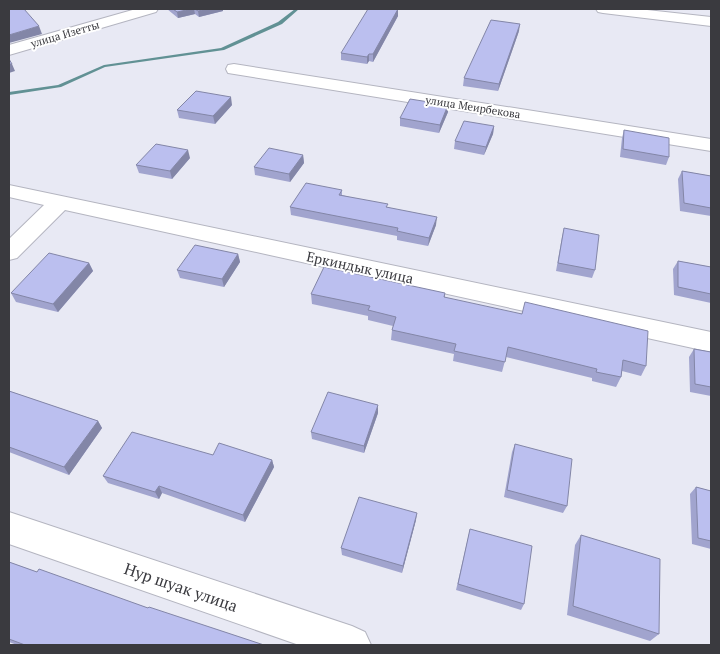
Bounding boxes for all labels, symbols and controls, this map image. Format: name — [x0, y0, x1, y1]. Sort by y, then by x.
street label: улица Изетты — [28, 17, 101, 51]
street label: улица Меирбекова — [424, 92, 522, 121]
street label: Еркиндык улица — [305, 246, 415, 288]
street label: Нур шуак улица — [121, 557, 241, 617]

